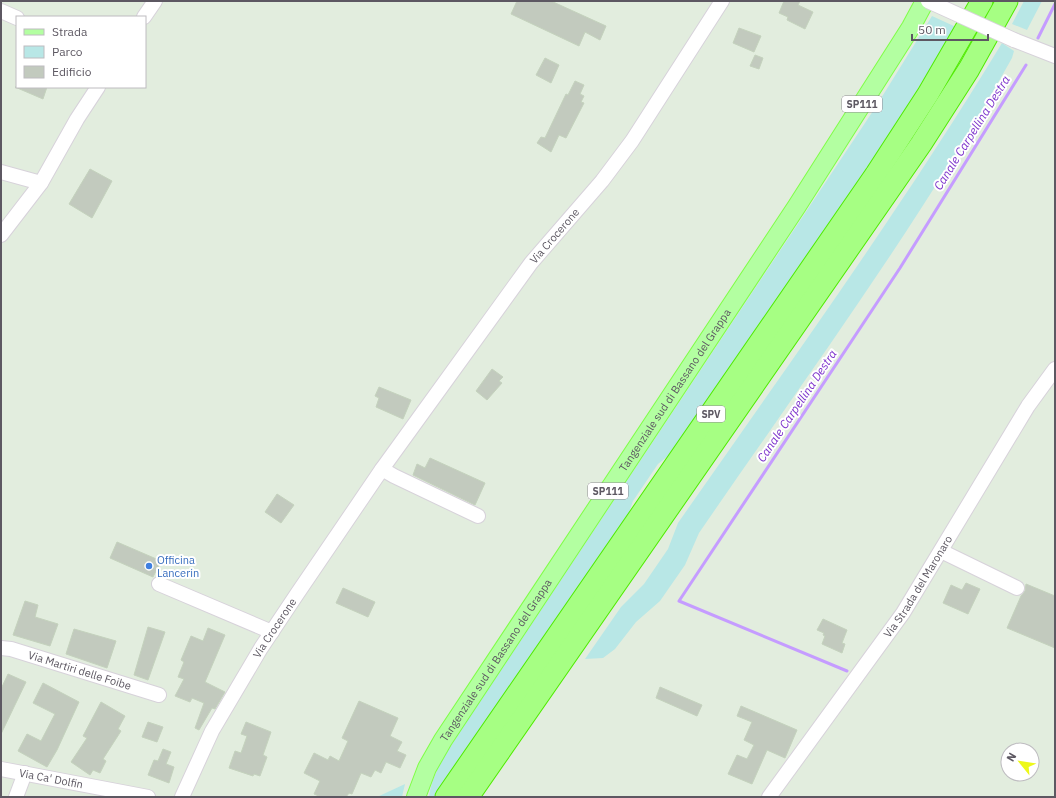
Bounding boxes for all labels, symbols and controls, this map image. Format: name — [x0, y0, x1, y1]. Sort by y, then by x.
legend — [16, 16, 146, 88]
scale bar — [912, 16, 988, 42]
text: 50 m — [918, 22, 946, 37]
text: Strada — [52, 24, 88, 39]
text: Parco — [52, 44, 83, 59]
text: Edificio — [52, 64, 92, 79]
water label: Canale Carpellina Destra — [930, 73, 1013, 193]
road number: SP111 — [842, 96, 882, 112]
street label: Via Crocerone — [527, 205, 582, 267]
street label: Tangenziale sud di Bassano del Grappa — [616, 306, 734, 474]
water label: Canale Carpellina Destra — [753, 347, 840, 465]
road number: SPV — [697, 406, 725, 422]
road number: SP111 — [588, 483, 628, 499]
street label: Via Strada del Maronaro — [880, 533, 955, 640]
place label: Officina Lancerin — [157, 553, 199, 580]
marker: Officina Lancerin — [144, 561, 154, 571]
street label: Tangenziale sud di Bassano del Grappa — [437, 576, 555, 744]
street label: Via Crocerone — [250, 595, 299, 660]
street label: Via Martiri delle Foibe — [26, 648, 133, 693]
north arrow — [1000, 742, 1040, 782]
text: N — [1003, 750, 1019, 764]
street label: Via Ca' Dolfin — [18, 766, 84, 791]

